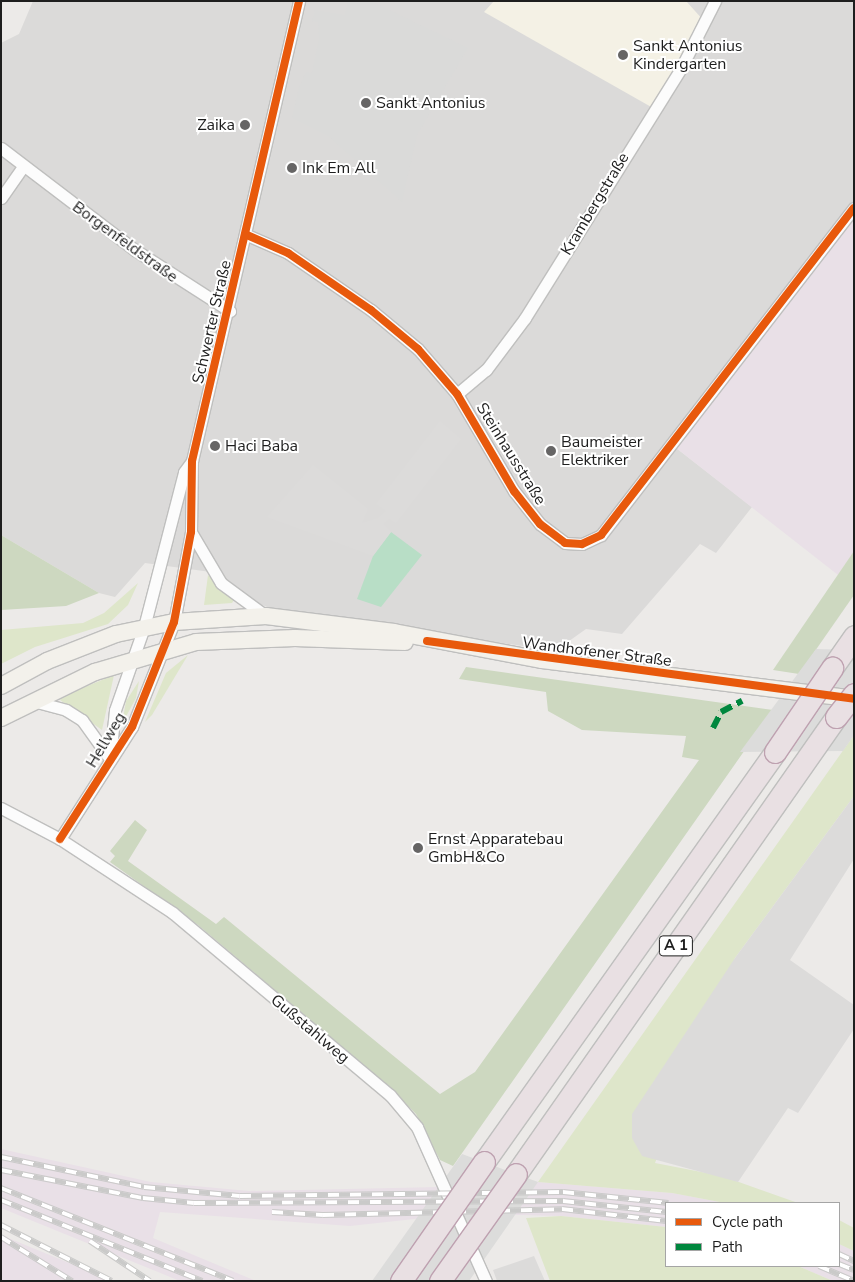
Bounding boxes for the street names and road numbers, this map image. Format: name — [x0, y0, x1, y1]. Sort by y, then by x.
street label: Krambergstraße — [557, 149, 633, 259]
street label: Borgenfeldstraße — [69, 197, 181, 287]
street label: Schwerter Straße — [188, 258, 236, 386]
street label: Steinhausstraße — [472, 399, 550, 509]
street label: Wandhofener Straße — [521, 633, 673, 671]
street label: Hellweg — [82, 709, 130, 771]
road number: A 1 — [658, 934, 694, 958]
street label: Gußstahlweg — [267, 991, 353, 1067]

